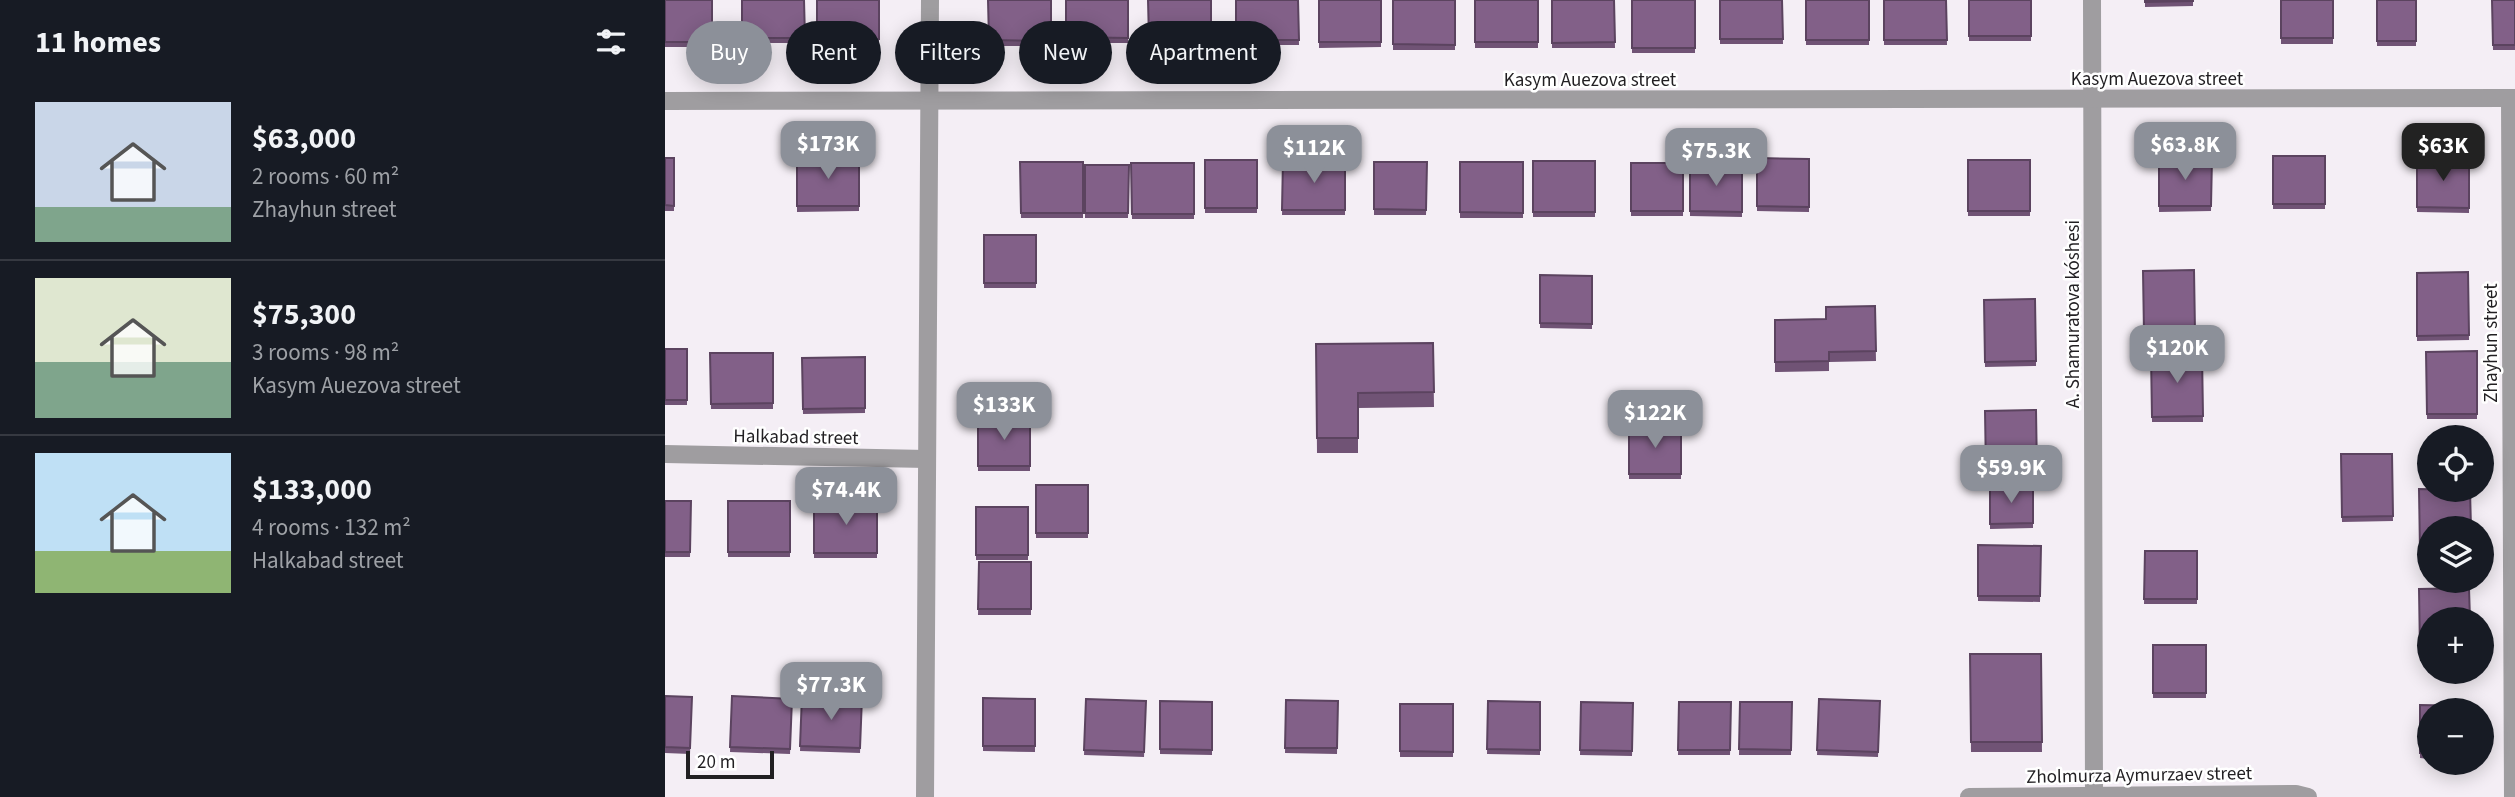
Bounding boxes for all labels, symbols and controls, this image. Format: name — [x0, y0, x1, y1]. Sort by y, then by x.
text: 11 homes — [35, 21, 161, 64]
chip: Buy — [686, 21, 772, 84]
chip: Rent — [786, 21, 881, 84]
chip: Filters — [895, 21, 1005, 84]
chip: New — [1019, 21, 1112, 84]
chip: Apartment — [1126, 21, 1281, 84]
icon: filters — [592, 23, 630, 61]
street label: Kasym Auezova street — [2071, 66, 2244, 93]
street label: Kasym Auezova street — [1504, 67, 1677, 94]
text: $63,000 — [252, 117, 356, 160]
pin: $173K — [779, 122, 877, 181]
pin: $63.8K — [2128, 122, 2242, 182]
pin: $63K — [2402, 124, 2484, 183]
pin: $112K — [1265, 125, 1363, 185]
text: $173K — [797, 127, 859, 160]
pin: $75.3K — [1659, 128, 1773, 188]
text: $63.8K — [2150, 128, 2220, 161]
text: $63K — [2418, 129, 2468, 162]
icon: home — [91, 130, 175, 214]
text: $112K — [1283, 131, 1345, 164]
text: $75.3K — [1681, 134, 1751, 167]
text: 2 rooms · 60 m² — [252, 160, 399, 193]
text: Zhayhun street — [252, 193, 397, 226]
street label: A. Shamuratova kóshesi — [2060, 220, 2087, 408]
street label: Zhayhun street — [2478, 283, 2505, 403]
text: $75,300 — [252, 293, 356, 336]
icon: home — [91, 306, 175, 390]
pin: $120K — [2128, 326, 2226, 385]
text: $120K — [2146, 331, 2208, 364]
text: 3 rooms · 98 m² — [252, 336, 399, 369]
text: Kasym Auezova street — [252, 369, 461, 402]
pin: $133K — [955, 382, 1053, 442]
text: $133K — [973, 388, 1035, 421]
pin: $122K — [1606, 391, 1704, 450]
text: $122K — [1624, 396, 1686, 429]
street label: Halkabad street — [733, 423, 859, 452]
map controls — [2417, 425, 2494, 775]
button: locate — [2417, 425, 2494, 502]
pin: $59.9K — [1954, 446, 2068, 505]
text: $59.9K — [1976, 451, 2046, 484]
text: $133,000 — [252, 468, 372, 511]
pin: $74.4K — [789, 468, 903, 527]
text: $74.4K — [811, 473, 881, 506]
icon: home — [91, 481, 175, 565]
text: 4 rooms · 132 m² — [252, 511, 411, 544]
button: layers — [2417, 516, 2494, 593]
text: Halkabad street — [252, 544, 404, 577]
button: + — [2417, 607, 2494, 684]
pin: $77.3K — [774, 662, 888, 722]
text: $77.3K — [796, 668, 866, 701]
button: − — [2417, 698, 2494, 775]
scale bar — [686, 748, 773, 780]
text: 20 m — [697, 749, 735, 776]
street label: Zholmurza Aymurzaev street — [2026, 760, 2253, 791]

